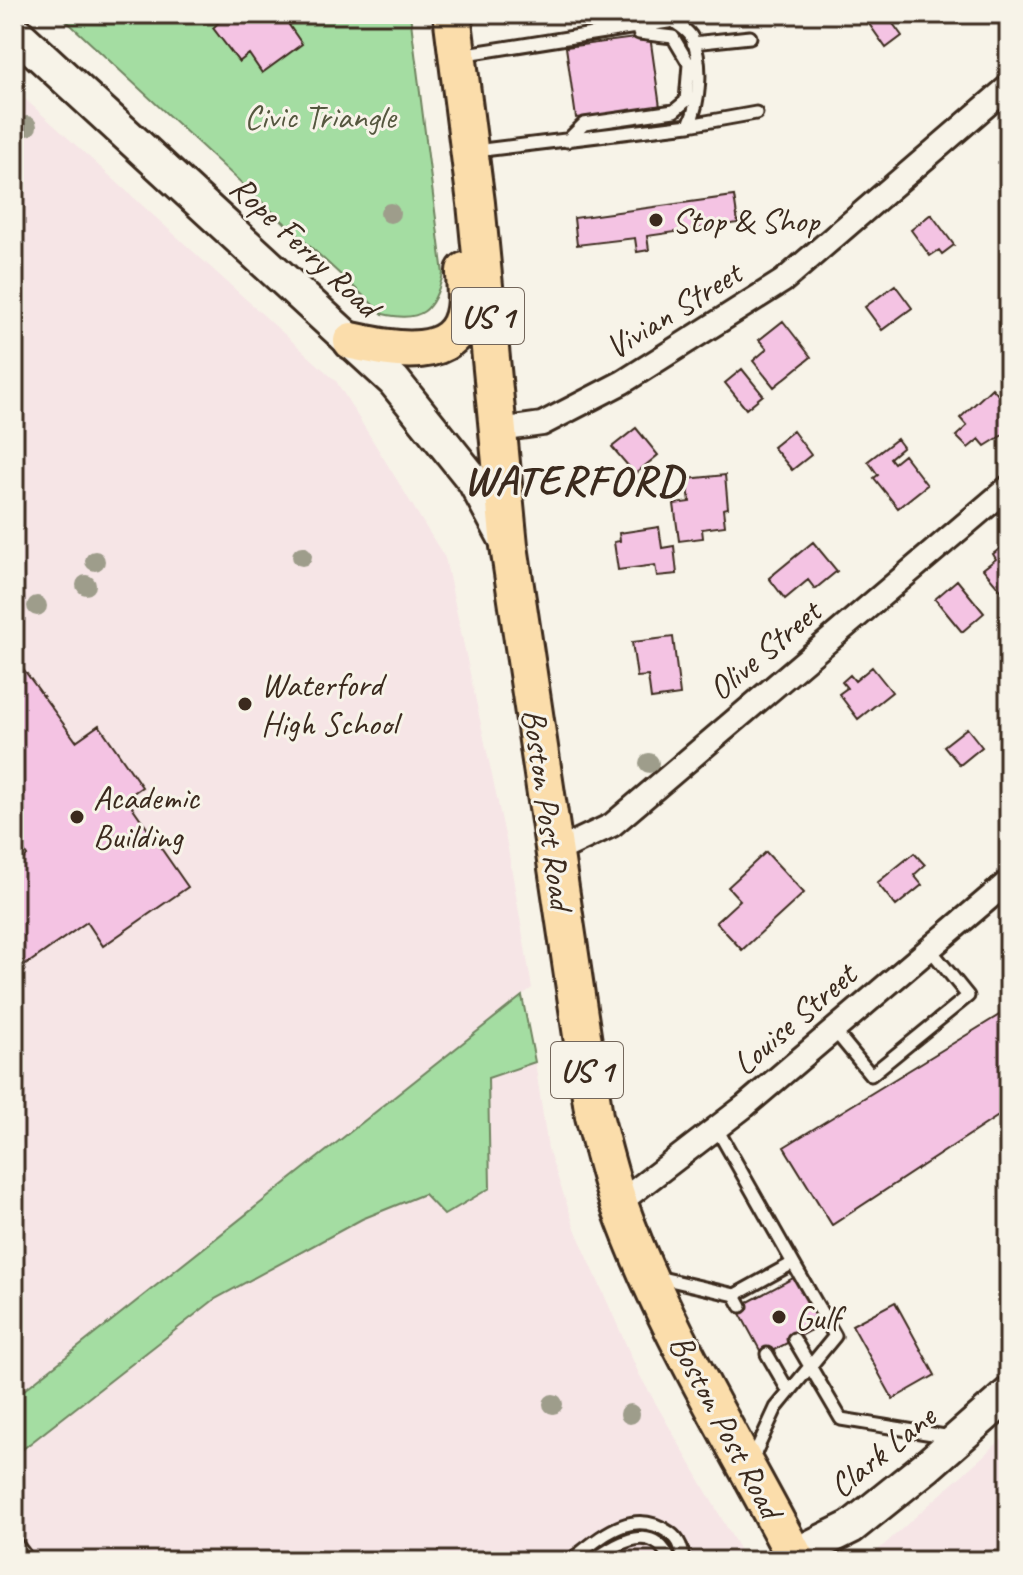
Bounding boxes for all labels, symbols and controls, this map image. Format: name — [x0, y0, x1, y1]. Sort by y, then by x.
park label: Civic Triangle — [244, 95, 398, 138]
street label: Rope Ferry Road — [221, 166, 393, 330]
place label: Stop & Shop — [672, 199, 821, 242]
marker: Stop & Shop — [647, 211, 665, 229]
street label: Vivian Street — [597, 250, 752, 368]
road number: US 1 — [452, 288, 524, 344]
district label: WATERFORD — [464, 454, 687, 507]
street label: Olive Street — [699, 588, 832, 709]
place label: Waterford High School — [261, 663, 404, 745]
marker: Waterford High School — [236, 695, 254, 713]
street label: Boston Post Road — [513, 706, 584, 917]
place label: Academic Building — [93, 776, 201, 858]
marker: Academic Building — [68, 808, 86, 826]
street label: Louise Street — [723, 951, 867, 1084]
road number: US 1 — [551, 1042, 623, 1098]
place label: Gulf — [795, 1296, 847, 1339]
marker: Gulf — [770, 1308, 788, 1326]
street label: Boston Post Road — [660, 1327, 795, 1529]
street label: Clark Lane — [820, 1394, 945, 1507]

